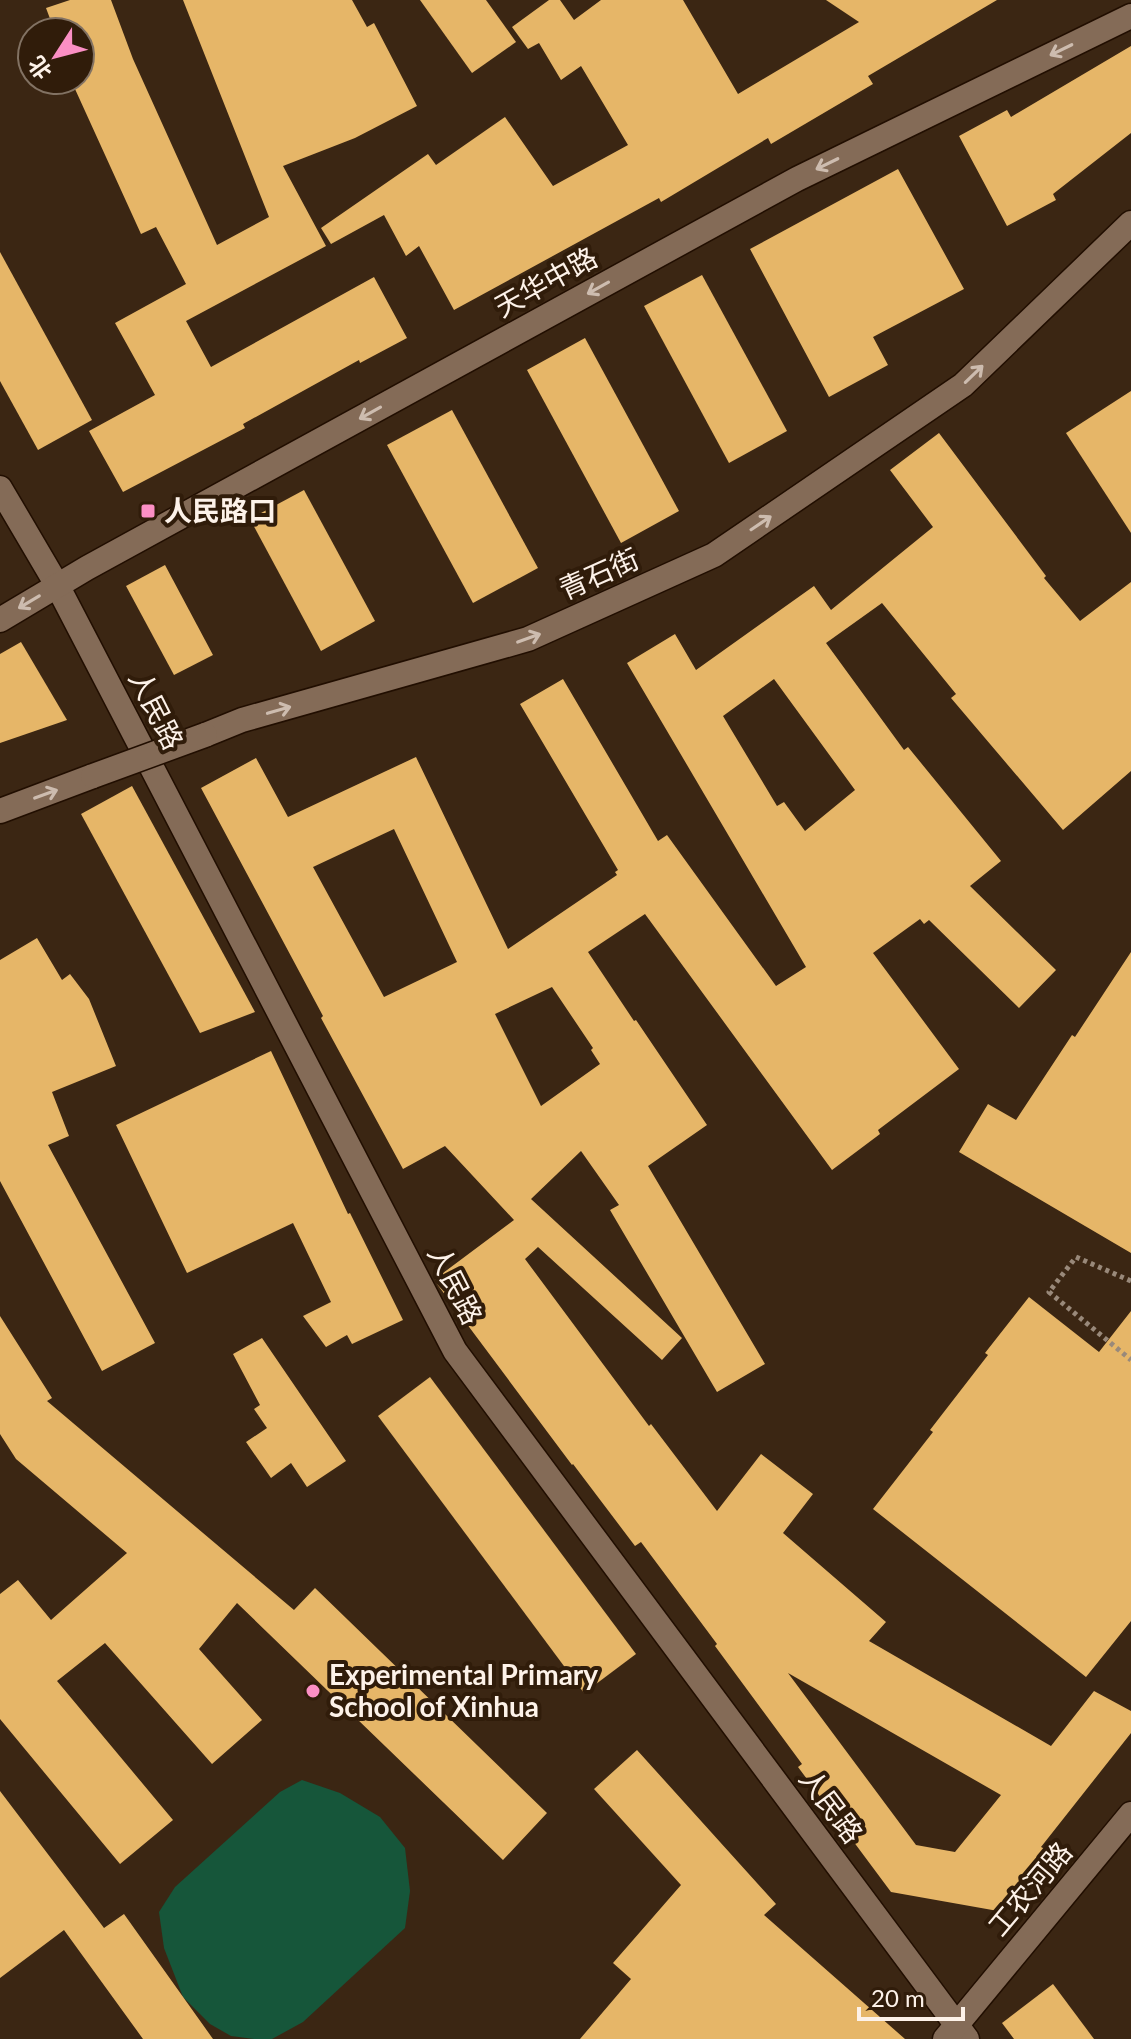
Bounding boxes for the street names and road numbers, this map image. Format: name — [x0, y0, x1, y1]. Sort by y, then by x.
street label: 天华中路 — [488, 239, 603, 323]
street label: 青石街 — [553, 540, 644, 606]
street label: 人民路 — [123, 664, 191, 755]
street label: 人民路 — [422, 1239, 490, 1330]
street label: 人民路 — [793, 1762, 871, 1849]
street label: 工农河路 — [980, 1835, 1078, 1942]

